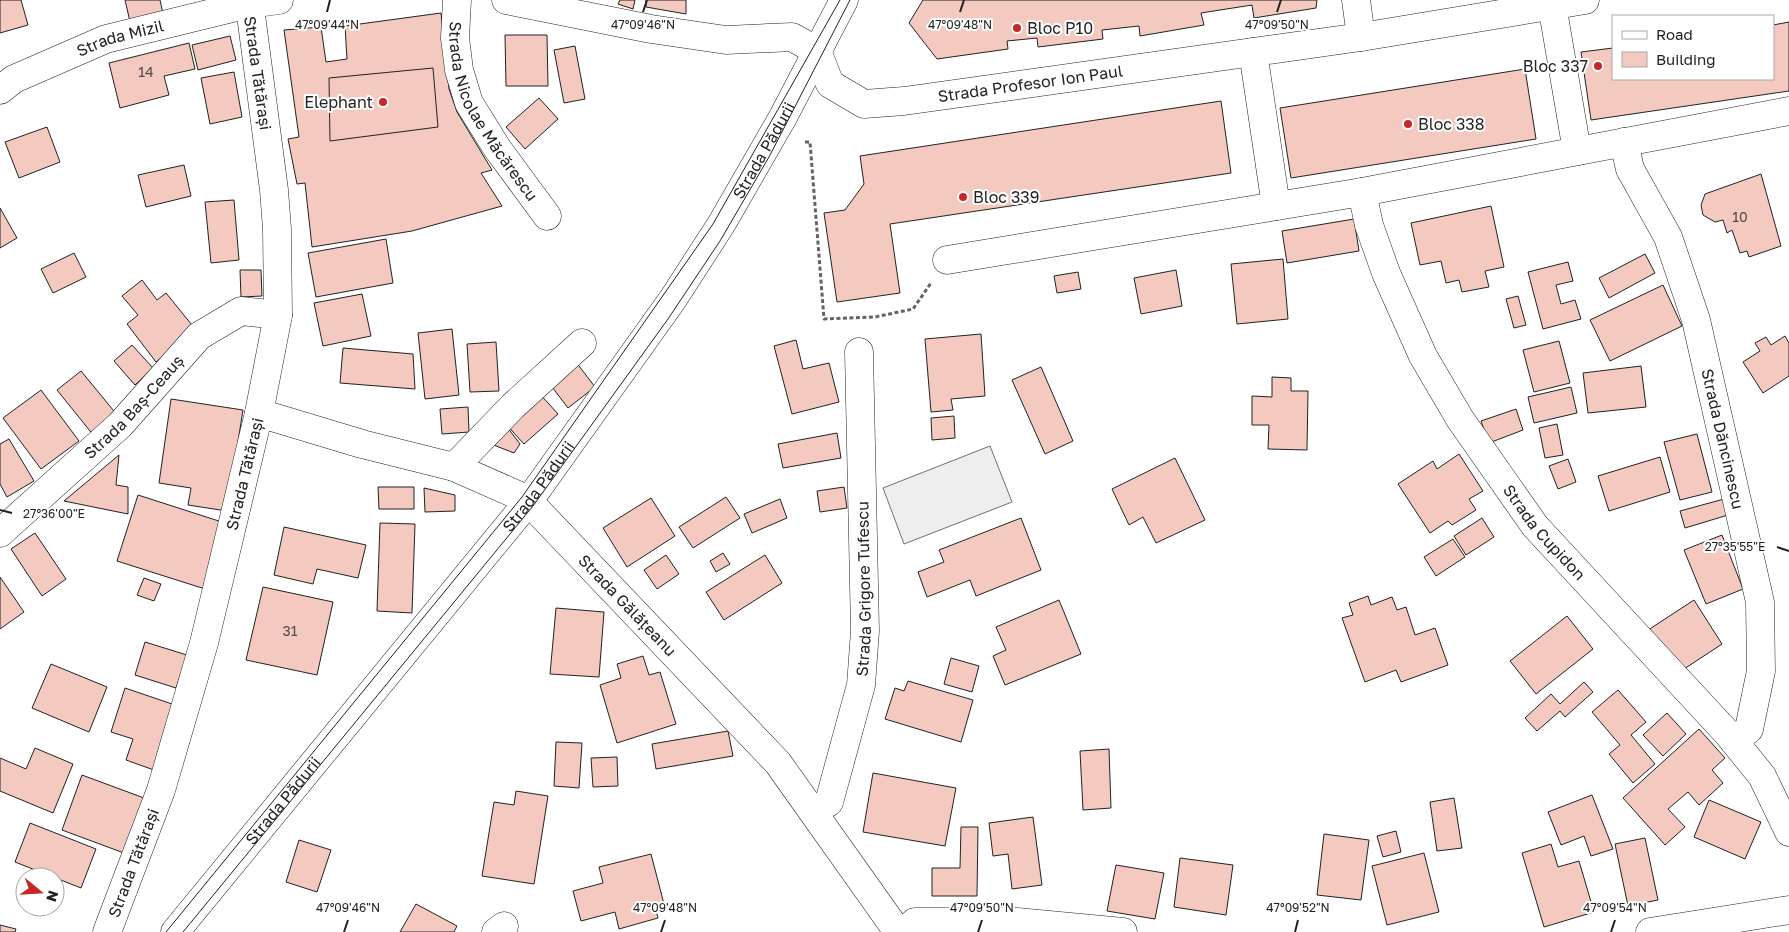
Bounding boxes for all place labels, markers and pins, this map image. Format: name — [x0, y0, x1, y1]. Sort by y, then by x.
place label: Bloc P10 — [1027, 18, 1093, 38]
marker: Bloc P10 — [1011, 22, 1023, 34]
place label: Bloc 337 — [1523, 56, 1588, 76]
marker: Bloc 337 — [1592, 60, 1604, 72]
place label: Elephant — [304, 92, 373, 112]
marker: Elephant — [377, 96, 389, 108]
place label: Bloc 338 — [1418, 114, 1484, 134]
marker: Bloc 338 — [1402, 118, 1414, 130]
place label: Bloc 339 — [973, 187, 1039, 207]
marker: Bloc 339 — [957, 191, 969, 203]

